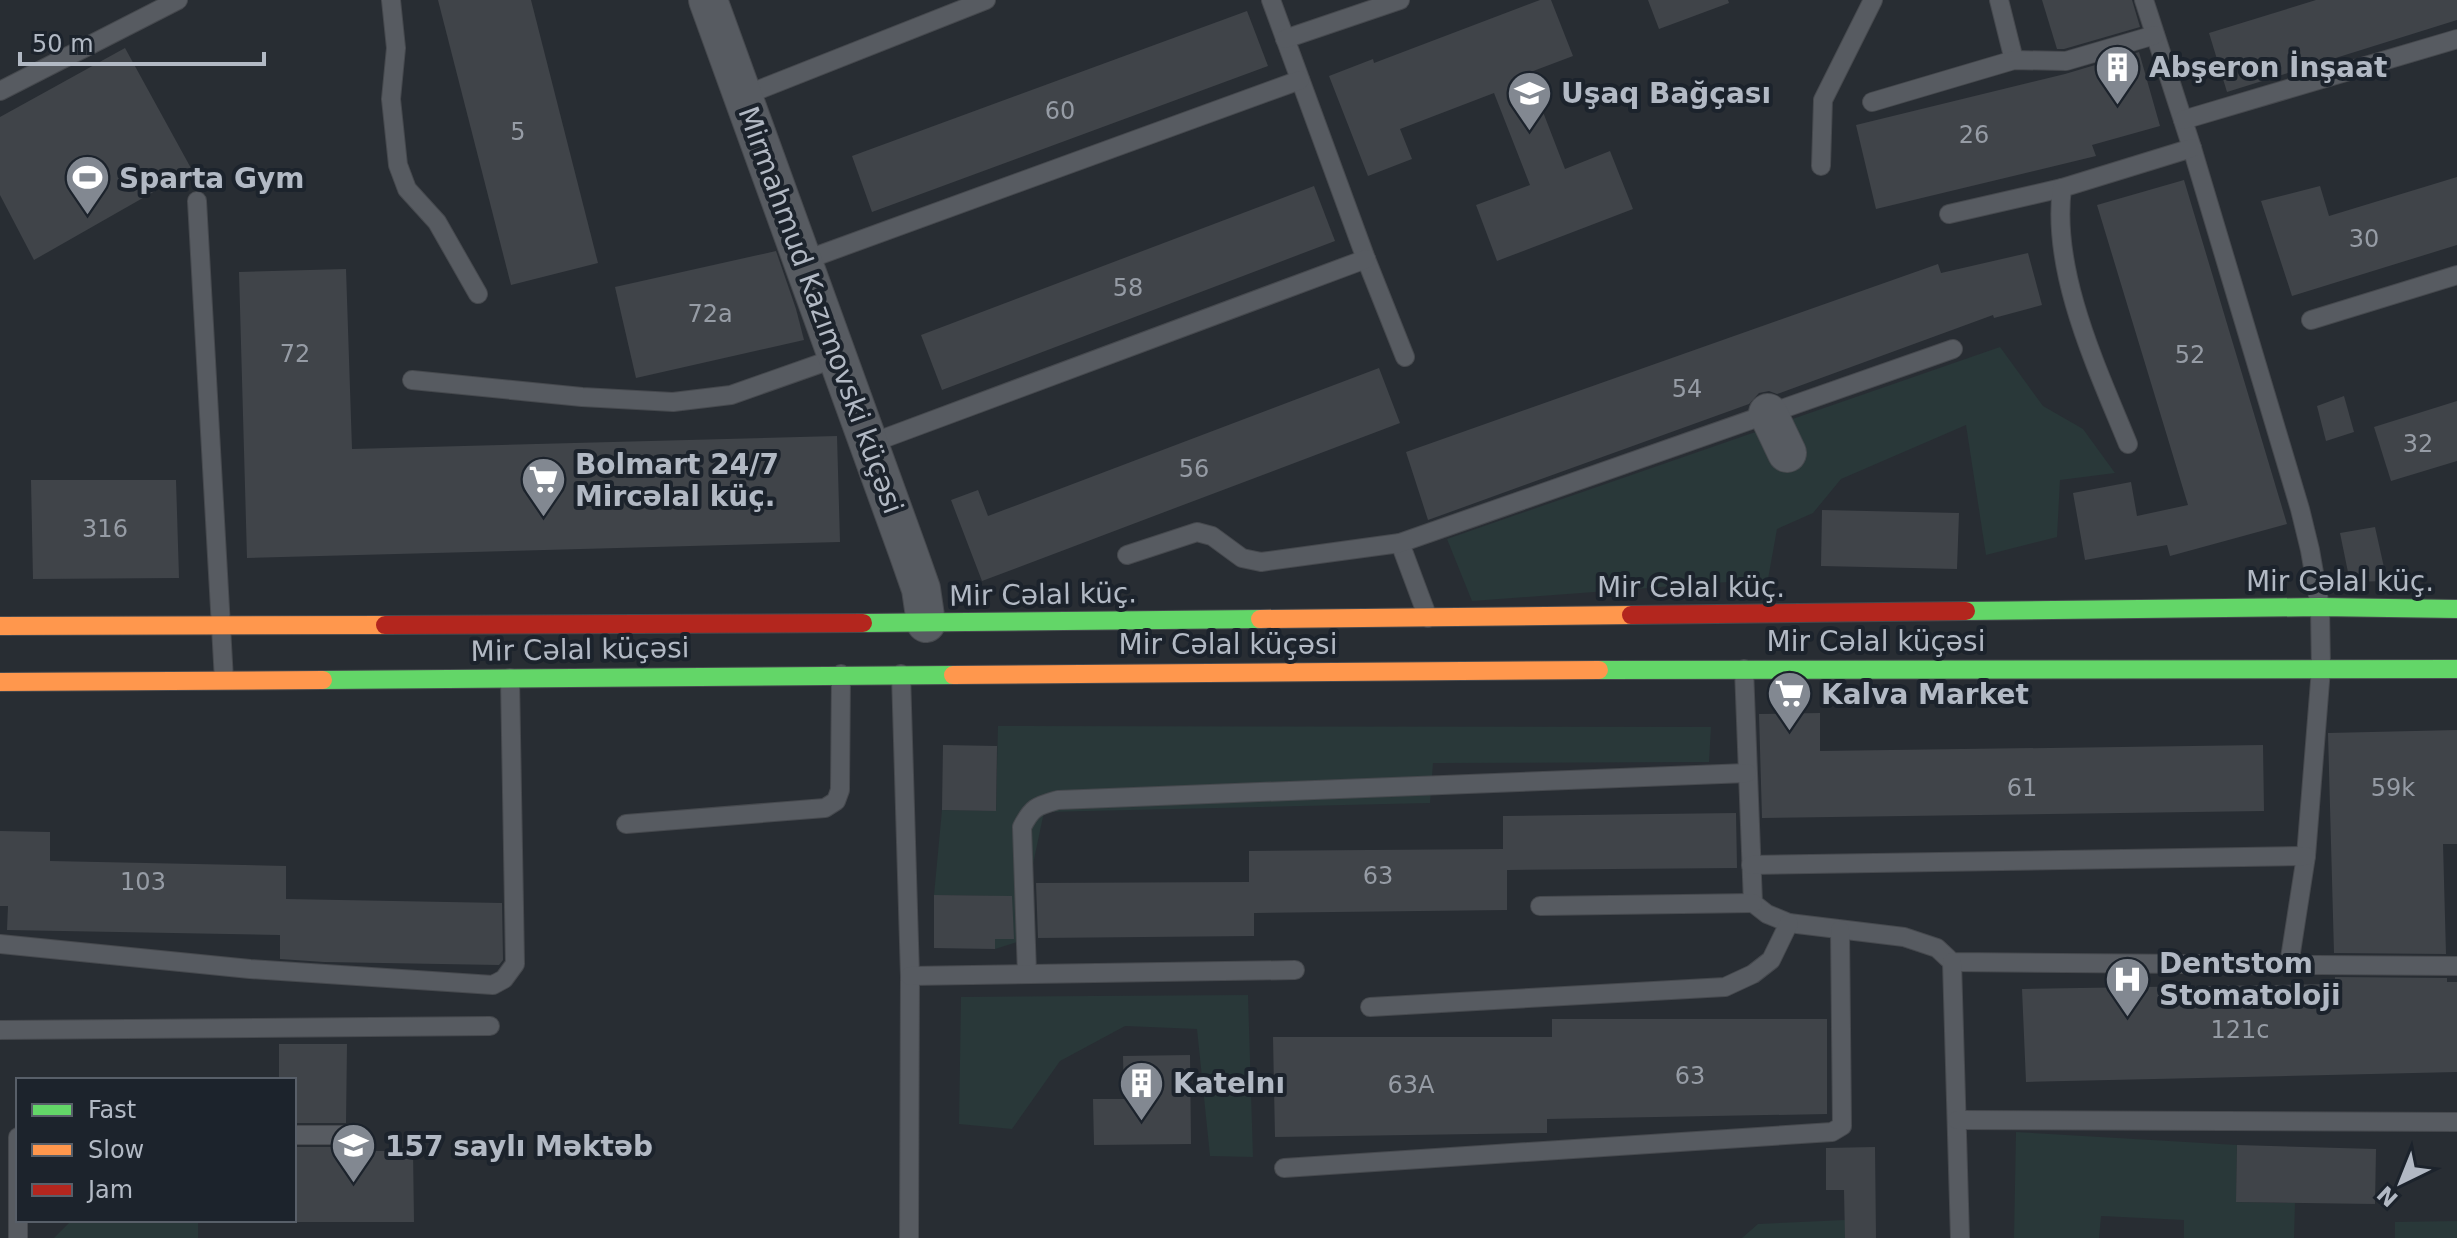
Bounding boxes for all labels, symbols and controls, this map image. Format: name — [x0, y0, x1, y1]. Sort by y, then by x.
scale bar — [20, 16, 264, 66]
text: 50 m — [32, 30, 94, 58]
building icon: Abşeron İnşaat — [2094, 43, 2142, 106]
place label: Abşeron İnşaat — [2149, 50, 2387, 84]
school or university icon: Uşaq Bağçası — [1506, 69, 1554, 132]
place label: Uşaq Bağçası — [1561, 77, 1771, 110]
house number: 60 — [1045, 97, 1075, 125]
street label: Mirmahmud Kazımovski küçəsi — [731, 102, 910, 518]
house number: 5 — [510, 118, 526, 146]
house number: 26 — [1959, 121, 1989, 149]
sports icon: Sparta Gym — [64, 154, 112, 217]
place label: Sparta Gym — [119, 162, 304, 195]
house number: 30 — [2349, 225, 2379, 253]
house number: 58 — [1113, 274, 1143, 302]
house number: 72a — [687, 300, 733, 328]
house number: 72 — [280, 340, 310, 368]
house number: 52 — [2175, 341, 2205, 369]
house number: 54 — [1672, 375, 1702, 403]
house number: 32 — [2403, 430, 2433, 458]
place label: Bolmart 24/7 Mircәlal küç. — [575, 448, 779, 513]
house number: 56 — [1179, 455, 1209, 483]
supermarket icon: Bolmart 24/7 Mircәlal küç. — [520, 456, 568, 519]
house number: 316 — [82, 515, 128, 543]
street label: Mir Cəlal küç. — [2246, 565, 2434, 598]
street label: Mir Cəlal küç. — [1597, 571, 1785, 604]
street label: Mir Cəlal küç. — [949, 576, 1137, 613]
street label: Mir Cəlal küçəsi — [1767, 625, 1985, 658]
street label: Mir Cəlal küçəsi — [1119, 628, 1337, 661]
street label: Mir Cəlal küçəsi — [470, 631, 690, 668]
supermarket icon: Kalva Market — [1766, 670, 1814, 733]
place label: Kalva Market — [1821, 678, 2029, 711]
house number: 61 — [2007, 774, 2037, 802]
house number: 59k — [2371, 774, 2415, 802]
house number: 63 — [1363, 862, 1393, 890]
house number: 103 — [120, 868, 166, 896]
place label: Dentstom Stomatoloji — [2159, 947, 2341, 1012]
hospital icon: Dentstom Stomatoloji — [2104, 955, 2152, 1018]
house number: 121c — [2210, 1016, 2270, 1044]
building icon: Katelnı — [1118, 1059, 1166, 1122]
house number: 63 — [1675, 1062, 1705, 1090]
place label: Katelnı — [1173, 1067, 1285, 1100]
house number: 63A — [1388, 1071, 1435, 1099]
legend — [16, 1078, 296, 1222]
text: Fast — [88, 1096, 136, 1124]
school or university icon: 157 saylı Məktəb — [330, 1122, 378, 1185]
place label: 157 saylı Məktəb — [385, 1130, 653, 1163]
text: Slow — [88, 1136, 144, 1164]
north arrow — [2361, 1142, 2441, 1222]
text: Jam — [86, 1176, 133, 1204]
text: N — [2372, 1181, 2403, 1212]

